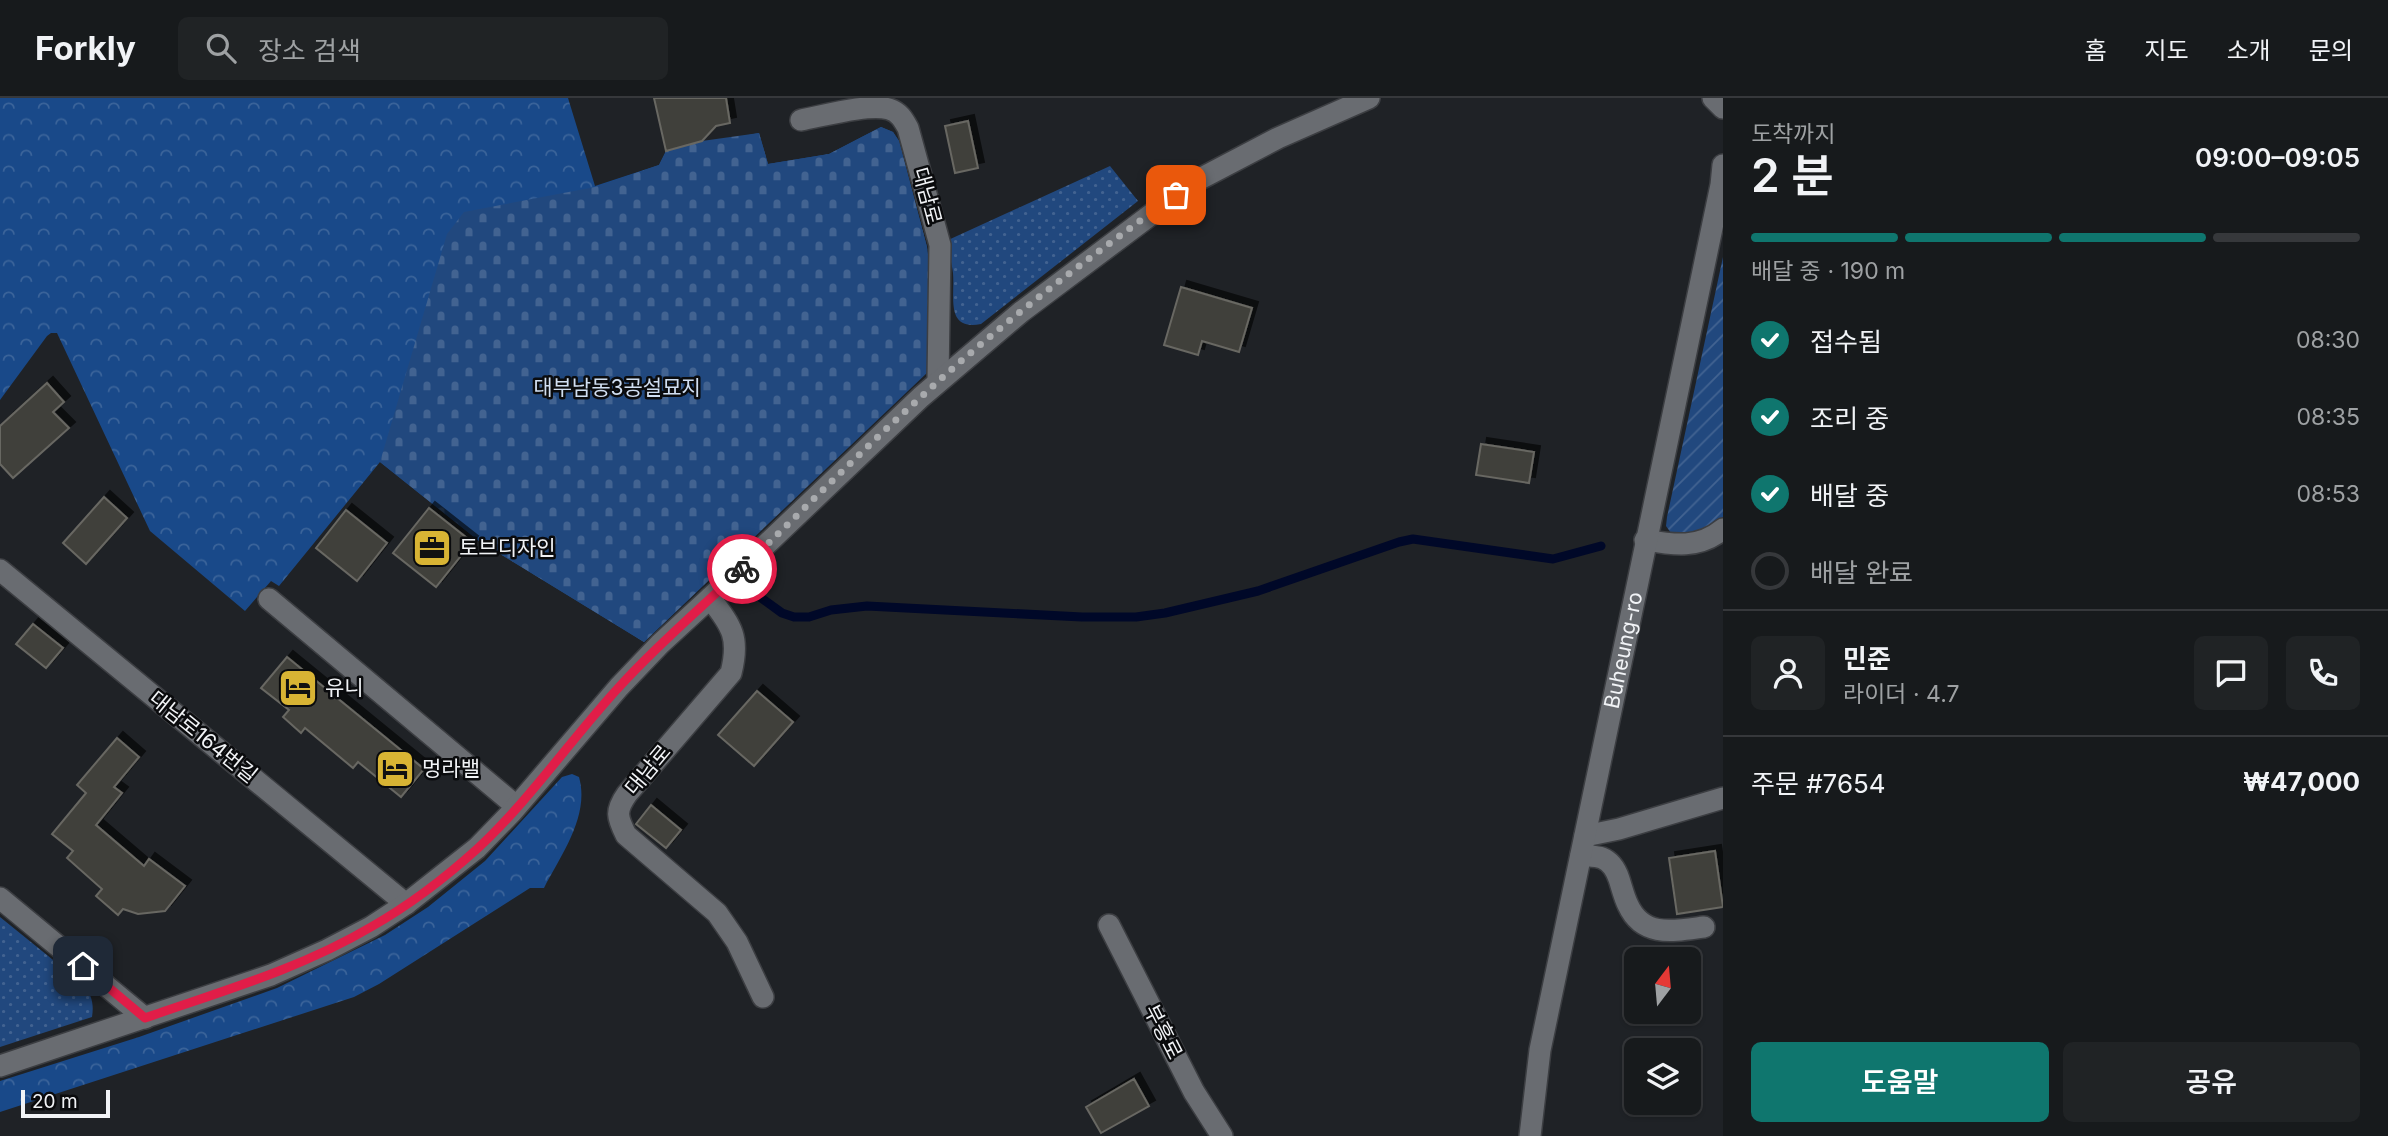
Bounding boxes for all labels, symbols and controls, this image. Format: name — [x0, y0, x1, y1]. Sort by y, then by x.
search box — [178, 17, 668, 80]
text: Forkly — [35, 28, 136, 68]
icon: search — [202, 29, 240, 67]
text: 장소 검색 — [258, 35, 361, 66]
text: 홈 — [2084, 36, 2106, 65]
text: 지도 — [2144, 36, 2189, 65]
text: 소개 — [2227, 36, 2271, 65]
text: 문의 — [2309, 36, 2353, 65]
text: 도착까지 — [1751, 120, 1836, 148]
text: 09:00–09:05 — [2195, 142, 2360, 173]
text: 2 분 — [1751, 147, 1834, 203]
street label: 대남로 — [908, 165, 947, 227]
pin — [1146, 165, 1206, 225]
icon: bag — [1157, 176, 1195, 214]
text: 배달 중 · 190 m — [1751, 257, 1905, 285]
icon: check — [1751, 321, 1789, 359]
text: 접수됨 — [1810, 326, 1882, 357]
text: 08:30 — [2296, 326, 2360, 354]
park label: 대부남동3공설묘지 — [533, 375, 701, 400]
icon: check — [1751, 398, 1789, 436]
text: 조리 중 — [1810, 403, 1889, 434]
text: 08:35 — [2296, 403, 2360, 431]
icon: check — [1751, 475, 1789, 513]
text: 배달 중 — [1810, 480, 1889, 511]
text: 08:53 — [2296, 480, 2360, 508]
office icon: 토브디자인 — [411, 527, 453, 569]
courier — [707, 534, 777, 604]
place label: 토브디자인 — [459, 535, 556, 560]
icon: bike — [723, 550, 761, 588]
text: 배달 완료 — [1810, 557, 1913, 588]
street label: Buheung-ro — [1599, 590, 1648, 711]
button: person — [1751, 636, 1825, 710]
button: chat — [2194, 636, 2268, 710]
button: phone — [2286, 636, 2360, 710]
text: 민준 — [1843, 643, 1891, 674]
hotel icon: 유니 — [277, 667, 319, 709]
place label: 유니 — [325, 675, 364, 700]
text: 라이더 · 4.7 — [1843, 680, 1959, 708]
street label: 대남로164번길 — [144, 685, 262, 788]
street label: 대남로 — [619, 739, 676, 800]
hotel icon: 멍라밸 — [374, 748, 416, 790]
place label: 멍라밸 — [422, 756, 480, 781]
text: ₩47,000 — [2243, 766, 2360, 797]
text: 주문 #7654 — [1751, 768, 1886, 799]
pin — [53, 936, 113, 996]
icon: home — [64, 947, 102, 985]
north arrow — [1624, 947, 1701, 1024]
map controls — [1624, 947, 1701, 1115]
street label: 부흥로 — [1139, 1000, 1188, 1063]
button: layers — [1624, 1038, 1701, 1115]
button: 도움말 — [1751, 1042, 2049, 1122]
button: 공유 — [2063, 1042, 2360, 1122]
scale bar — [21, 1087, 110, 1119]
text: 20 m — [32, 1090, 78, 1113]

